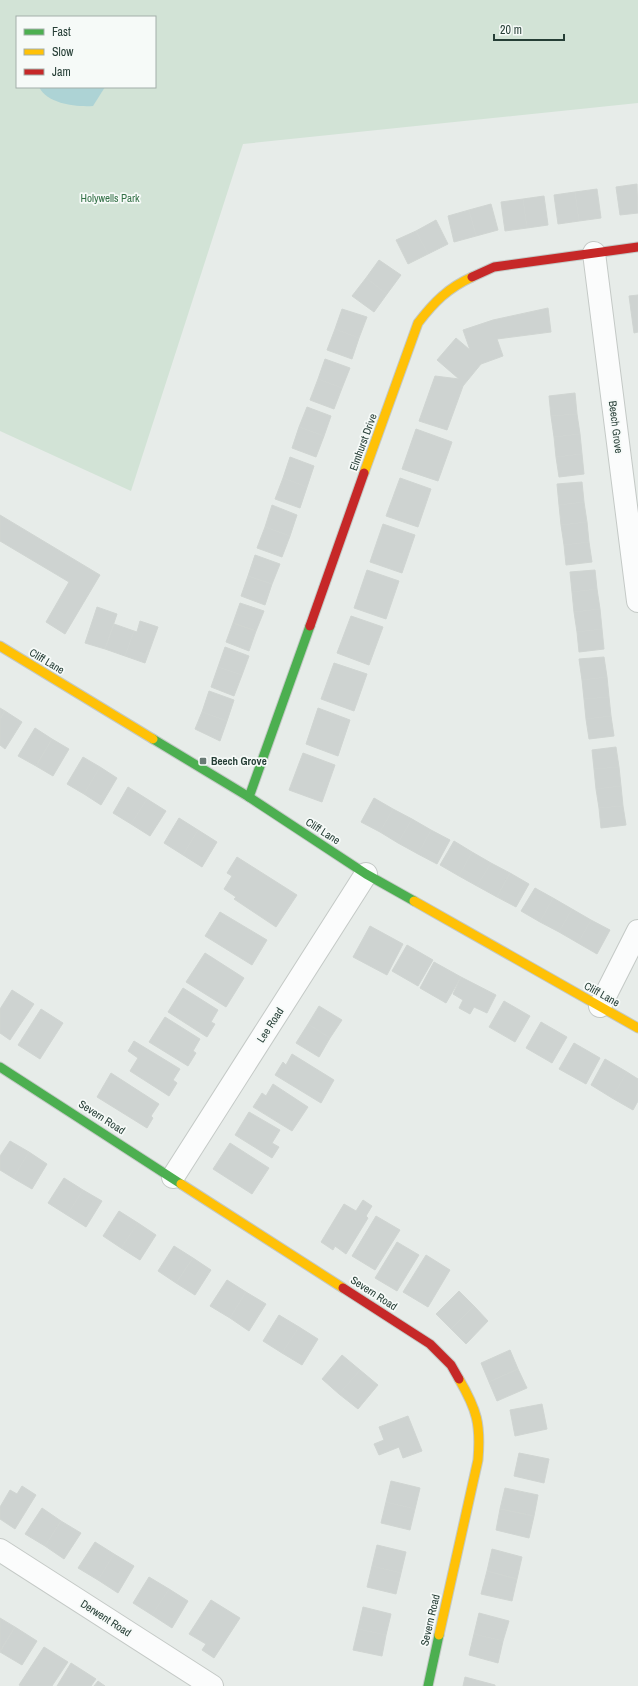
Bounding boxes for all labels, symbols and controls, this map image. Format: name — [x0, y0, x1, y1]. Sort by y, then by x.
legend — [16, 16, 156, 88]
scale bar — [494, 16, 564, 42]
text: 20 m — [500, 22, 522, 38]
text: Fast — [52, 24, 71, 40]
text: Slow — [52, 44, 74, 60]
text: Jam — [52, 64, 71, 80]
park label: Holywells Park — [80, 191, 140, 205]
street label: Beech Grove — [606, 400, 626, 454]
street label: Elmhurst Drive — [346, 412, 380, 472]
street label: Cliff Lane — [27, 645, 67, 677]
place label: Beech Grove — [211, 754, 267, 768]
marker: Beech Grove — [198, 756, 208, 766]
street label: Cliff Lane — [303, 815, 343, 847]
street label: Cliff Lane — [582, 979, 622, 1009]
street label: Lee Road — [253, 1005, 287, 1045]
street label: Severn Road — [76, 1097, 128, 1137]
street label: Severn Road — [348, 1273, 400, 1313]
street label: Severn Road — [417, 1593, 443, 1647]
street label: Derwent Road — [78, 1596, 134, 1640]

